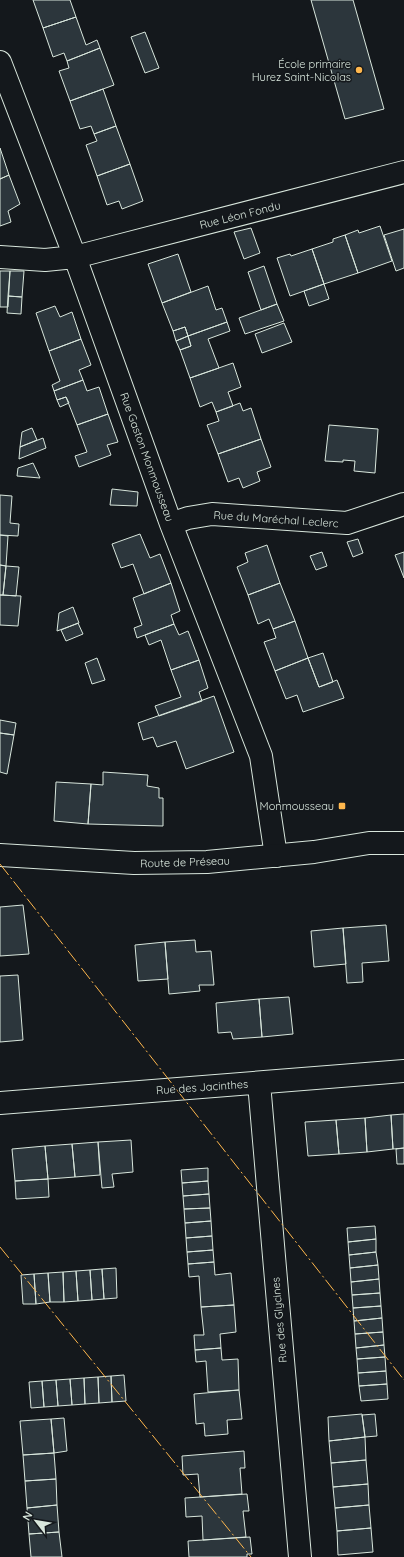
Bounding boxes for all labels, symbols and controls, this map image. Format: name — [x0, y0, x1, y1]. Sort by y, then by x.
place label: École primaire Hurez Saint-Nicolas — [252, 57, 351, 84]
marker: École primaire Hurez Saint-Nicolas — [354, 65, 364, 75]
street label: Rue Léon Fondu — [198, 198, 282, 232]
street label: Rue Gaston Monmousseau — [117, 390, 177, 524]
street label: Rue du Maréchal Leclerc — [213, 508, 339, 530]
place label: Monmousseau — [260, 799, 334, 813]
marker: Monmousseau — [337, 801, 347, 811]
street label: Route de Préseau — [140, 853, 230, 871]
street label: Rue des Jacinthes — [155, 1077, 249, 1097]
street label: Rue des Glycines — [268, 1277, 290, 1363]
north arrow — [16, 1501, 56, 1541]
text: N — [19, 1509, 36, 1523]

